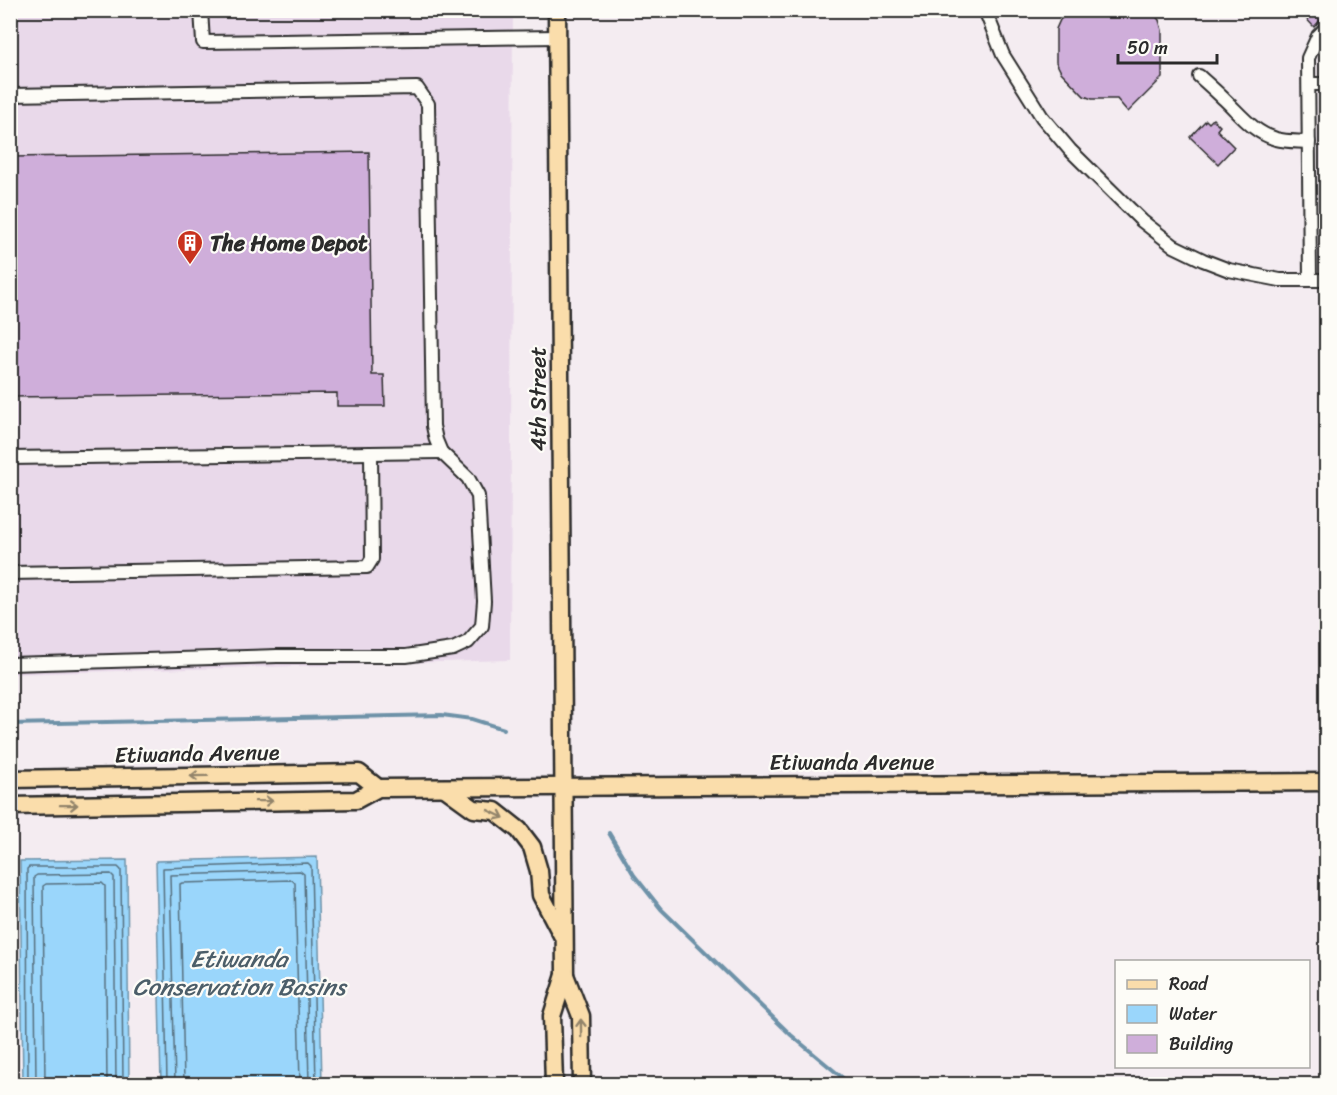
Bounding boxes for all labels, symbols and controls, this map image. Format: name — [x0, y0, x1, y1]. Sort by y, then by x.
scale bar — [1118, 27, 1217, 65]
text: 50 m — [1127, 32, 1168, 64]
place label: The Home Depot — [210, 224, 368, 263]
building icon: The Home Depot — [175, 228, 205, 266]
street label: 4th Street — [519, 346, 558, 451]
street label: Etiwanda Avenue — [114, 733, 280, 774]
street label: Etiwanda Avenue — [770, 743, 935, 782]
one-way arrow — [189, 770, 209, 782]
one-way arrow — [253, 796, 273, 807]
one-way arrow — [58, 799, 78, 811]
one-way arrow — [486, 809, 504, 821]
water label: Etiwanda Conservation Basins — [133, 938, 349, 1008]
legend — [1115, 960, 1310, 1068]
text: Road — [1169, 968, 1209, 1000]
text: Water — [1169, 998, 1218, 1030]
one-way arrow — [575, 1019, 587, 1039]
text: Building — [1169, 1028, 1233, 1060]

